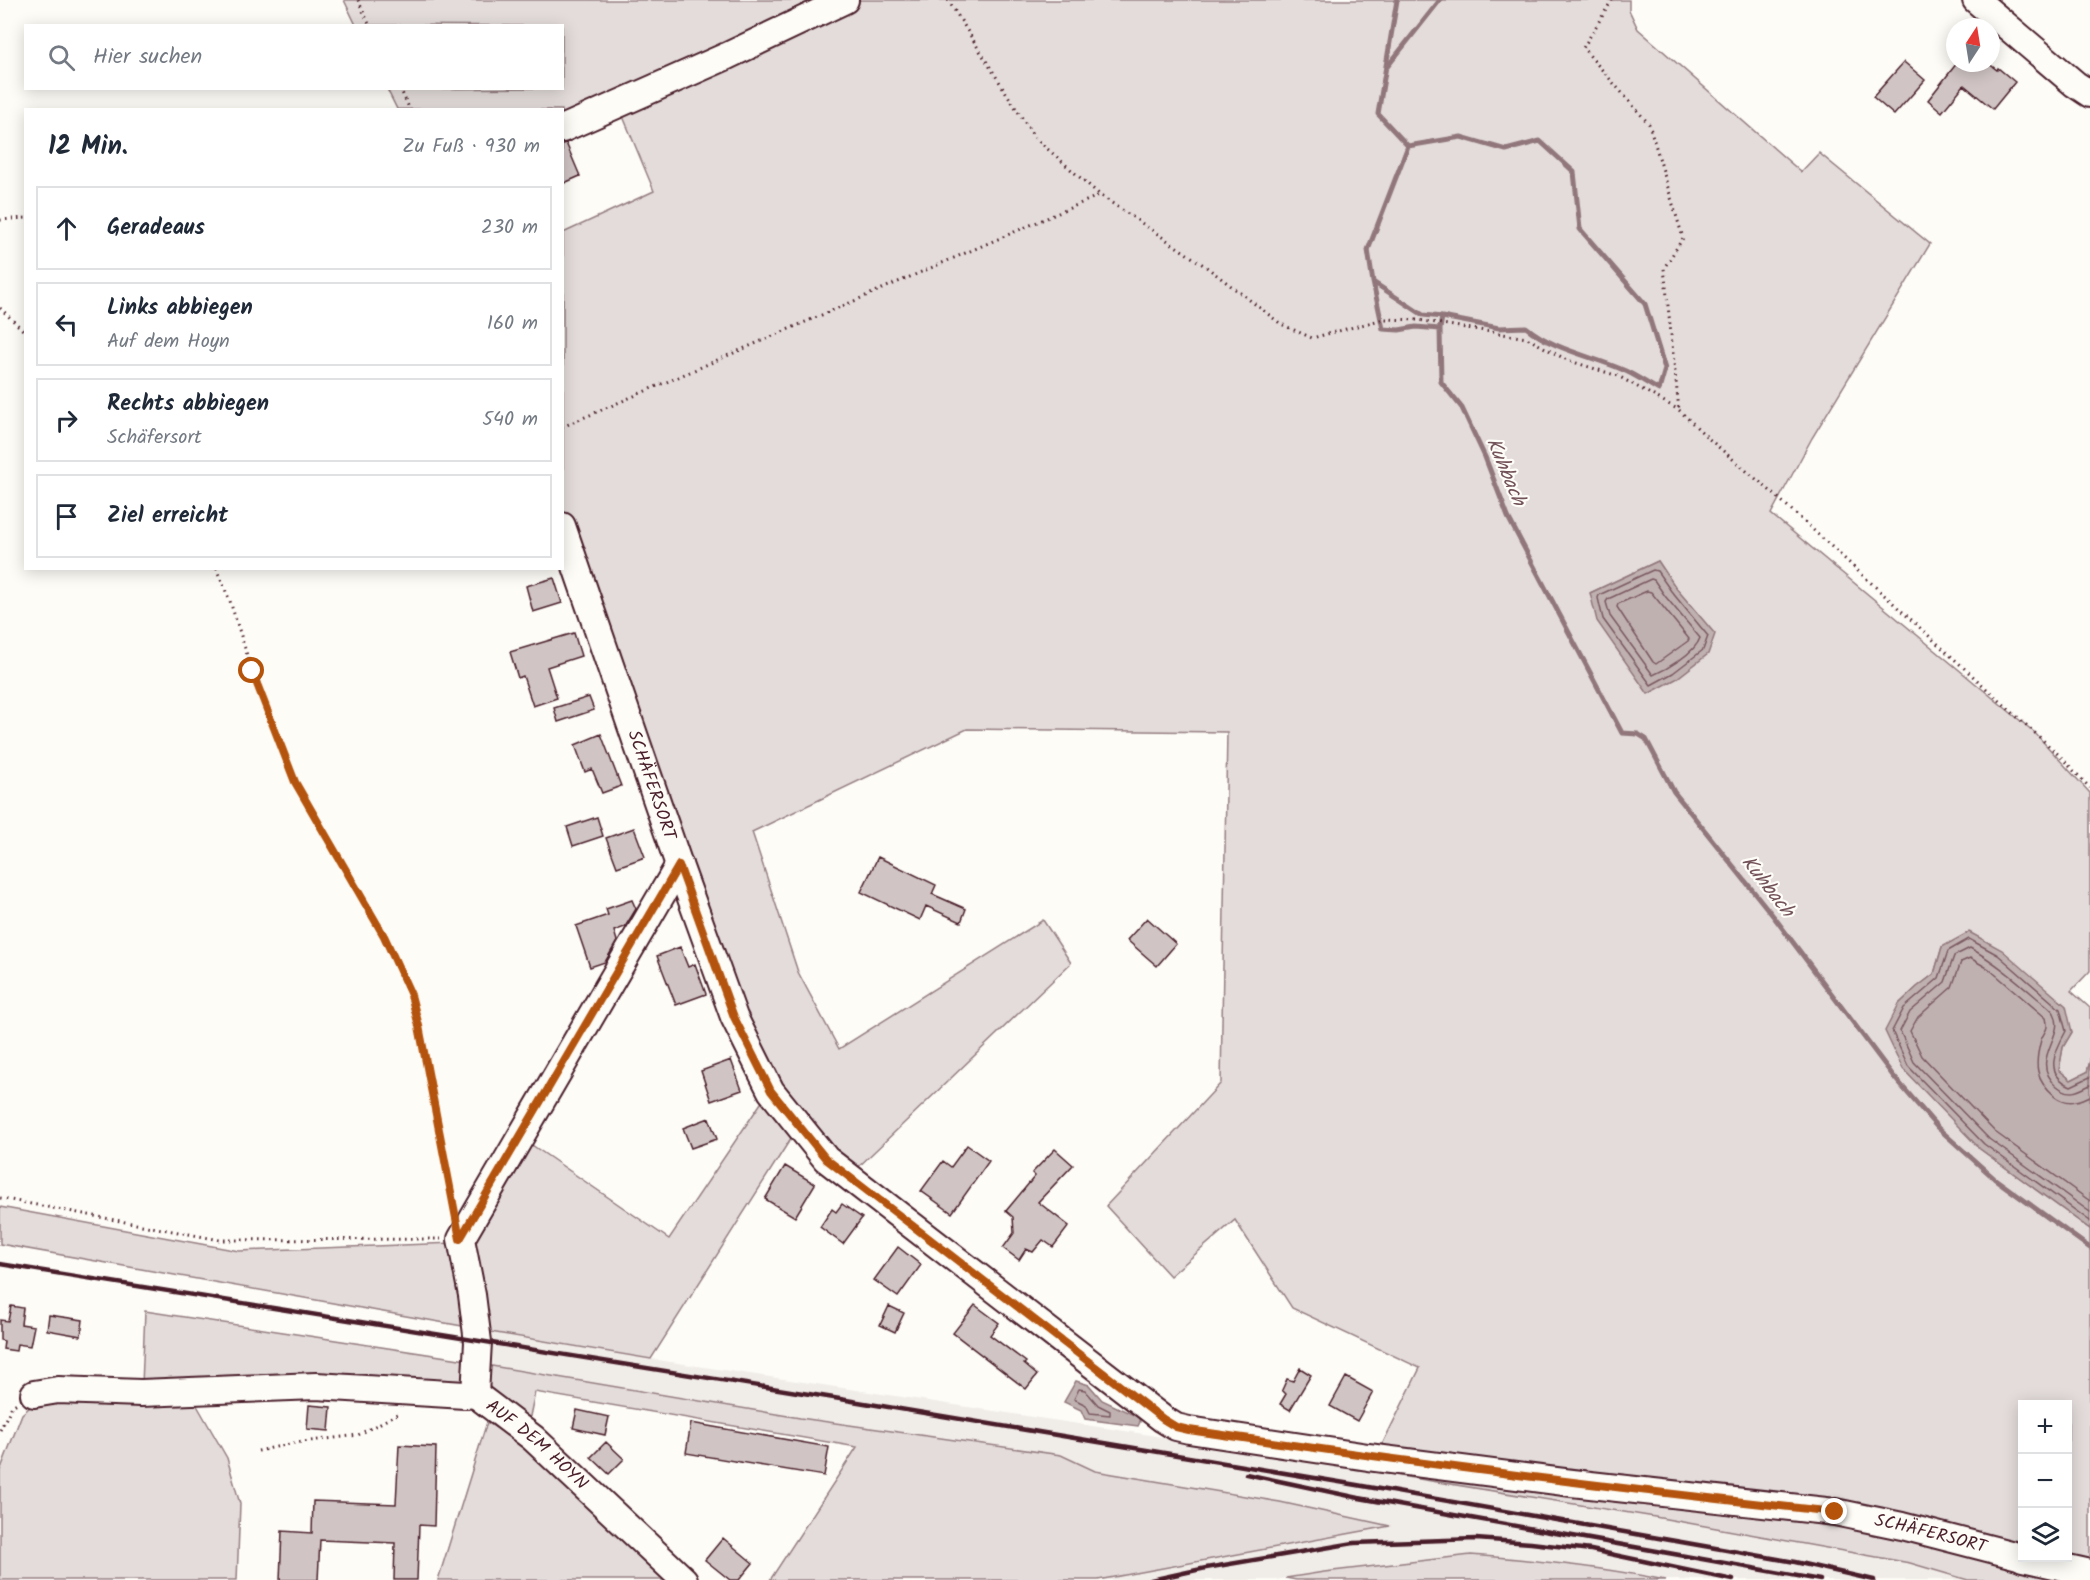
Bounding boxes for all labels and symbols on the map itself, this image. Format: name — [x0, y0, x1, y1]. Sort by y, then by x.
north arrow — [1946, 18, 2000, 72]
water label: Kuhbach — [1476, 433, 1535, 513]
route start — [238, 657, 264, 683]
street label: SCHÄFERSORT — [619, 726, 684, 845]
water label: Kuhbach — [1732, 849, 1803, 927]
street label: AUF DEM HOYN — [479, 1392, 595, 1497]
route end — [1821, 1498, 1847, 1524]
street label: SCHÄFERSORT — [1872, 1506, 1991, 1562]

